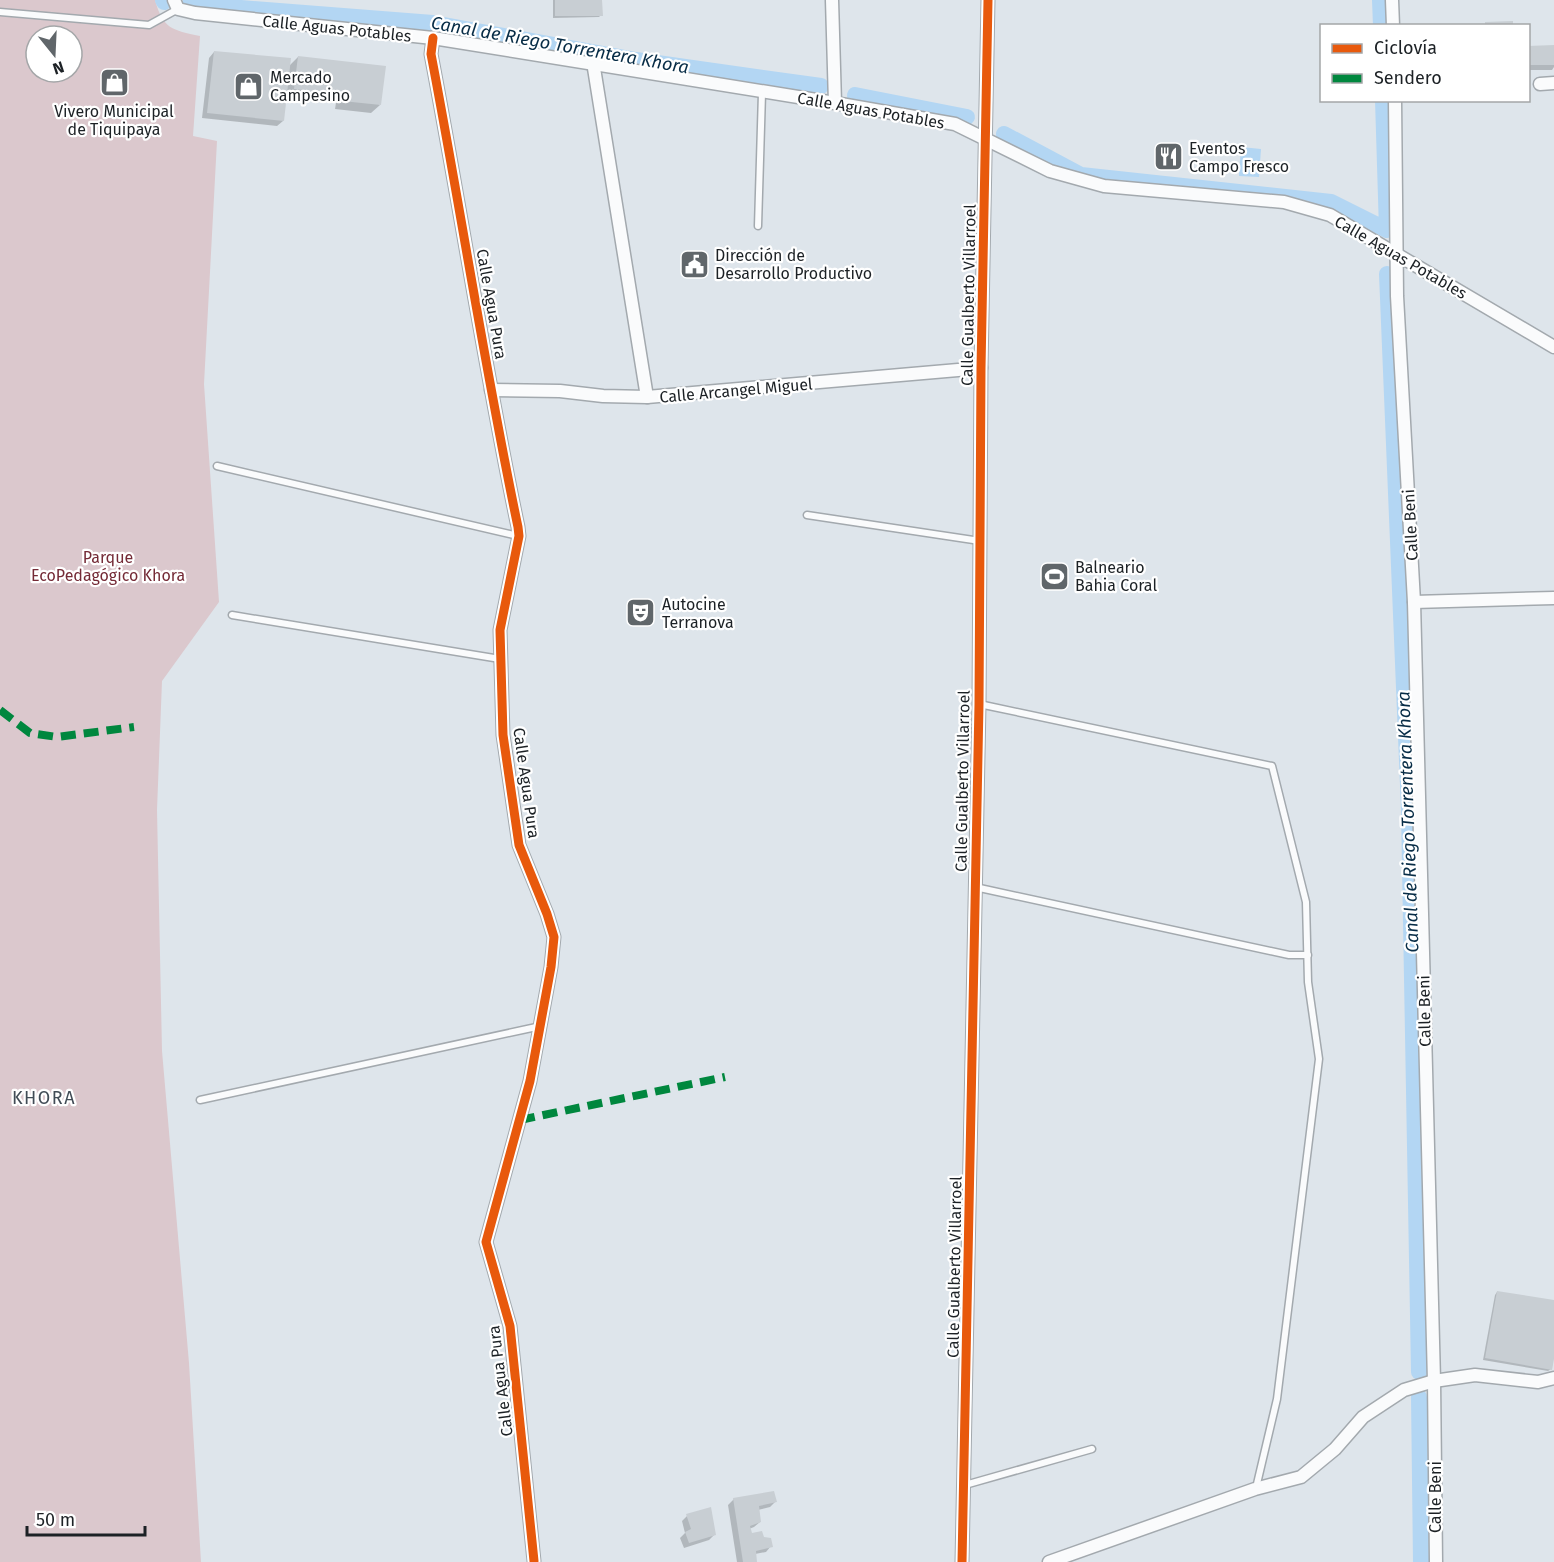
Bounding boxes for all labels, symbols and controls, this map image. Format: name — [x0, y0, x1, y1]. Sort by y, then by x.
street label: Calle Aguas Potables — [262, 11, 412, 46]
water label: Canal de Riego Torrentera Khora — [429, 11, 691, 79]
north arrow — [24, 24, 84, 84]
legend — [1320, 24, 1530, 102]
text: Ciclovía — [1374, 37, 1437, 59]
text: N — [51, 57, 66, 78]
shop icon: Vivero Municipal de Tiquipaya — [98, 67, 130, 99]
text: Sendero — [1374, 67, 1442, 89]
place label: Mercado Campesino — [270, 68, 350, 105]
shop icon: Mercado Campesino — [233, 70, 265, 102]
street label: Calle Aguas Potables — [796, 88, 946, 133]
place label: Vivero Municipal de Tiquipaya — [54, 102, 174, 139]
place label: Eventos Campo Fresco — [1189, 139, 1289, 176]
restaurant icon: Eventos Campo Fresco — [1152, 141, 1184, 173]
street label: Calle Gualberto Villarroel — [957, 204, 980, 386]
street label: Calle Aguas Potables — [1331, 212, 1470, 303]
place label: Dirección de Desarrollo Productivo — [715, 246, 872, 283]
street label: Calle Agua Pura — [472, 247, 511, 361]
public building icon: Dirección de Desarrollo Productivo — [678, 248, 710, 280]
street label: Calle Arcangel Miguel — [659, 374, 814, 407]
street label: Calle Beni — [1399, 489, 1422, 561]
park label: Parque EcoPedagógico Khora — [31, 548, 185, 585]
place label: Balneario Bahia Coral — [1075, 558, 1157, 595]
sports icon: Balneario Bahia Coral — [1038, 560, 1070, 592]
place label: Autocine Terranova — [662, 595, 734, 632]
theatre icon: Autocine Terranova — [625, 597, 657, 629]
street label: Calle Gualberto Villarroel — [951, 690, 974, 872]
water label: Canal de Riego Torrentera Khora — [1392, 691, 1424, 953]
street label: Calle Agua Pura — [509, 726, 544, 840]
street label: Calle Beni — [1414, 975, 1435, 1047]
district label: KHORA — [12, 1087, 76, 1109]
street label: Calle Gualberto Villarroel — [943, 1176, 966, 1358]
street label: Calle Agua Pura — [484, 1324, 517, 1438]
street label: Calle Beni — [1426, 1461, 1445, 1533]
scale bar — [27, 1499, 146, 1537]
text: 50 m — [36, 1509, 75, 1531]

